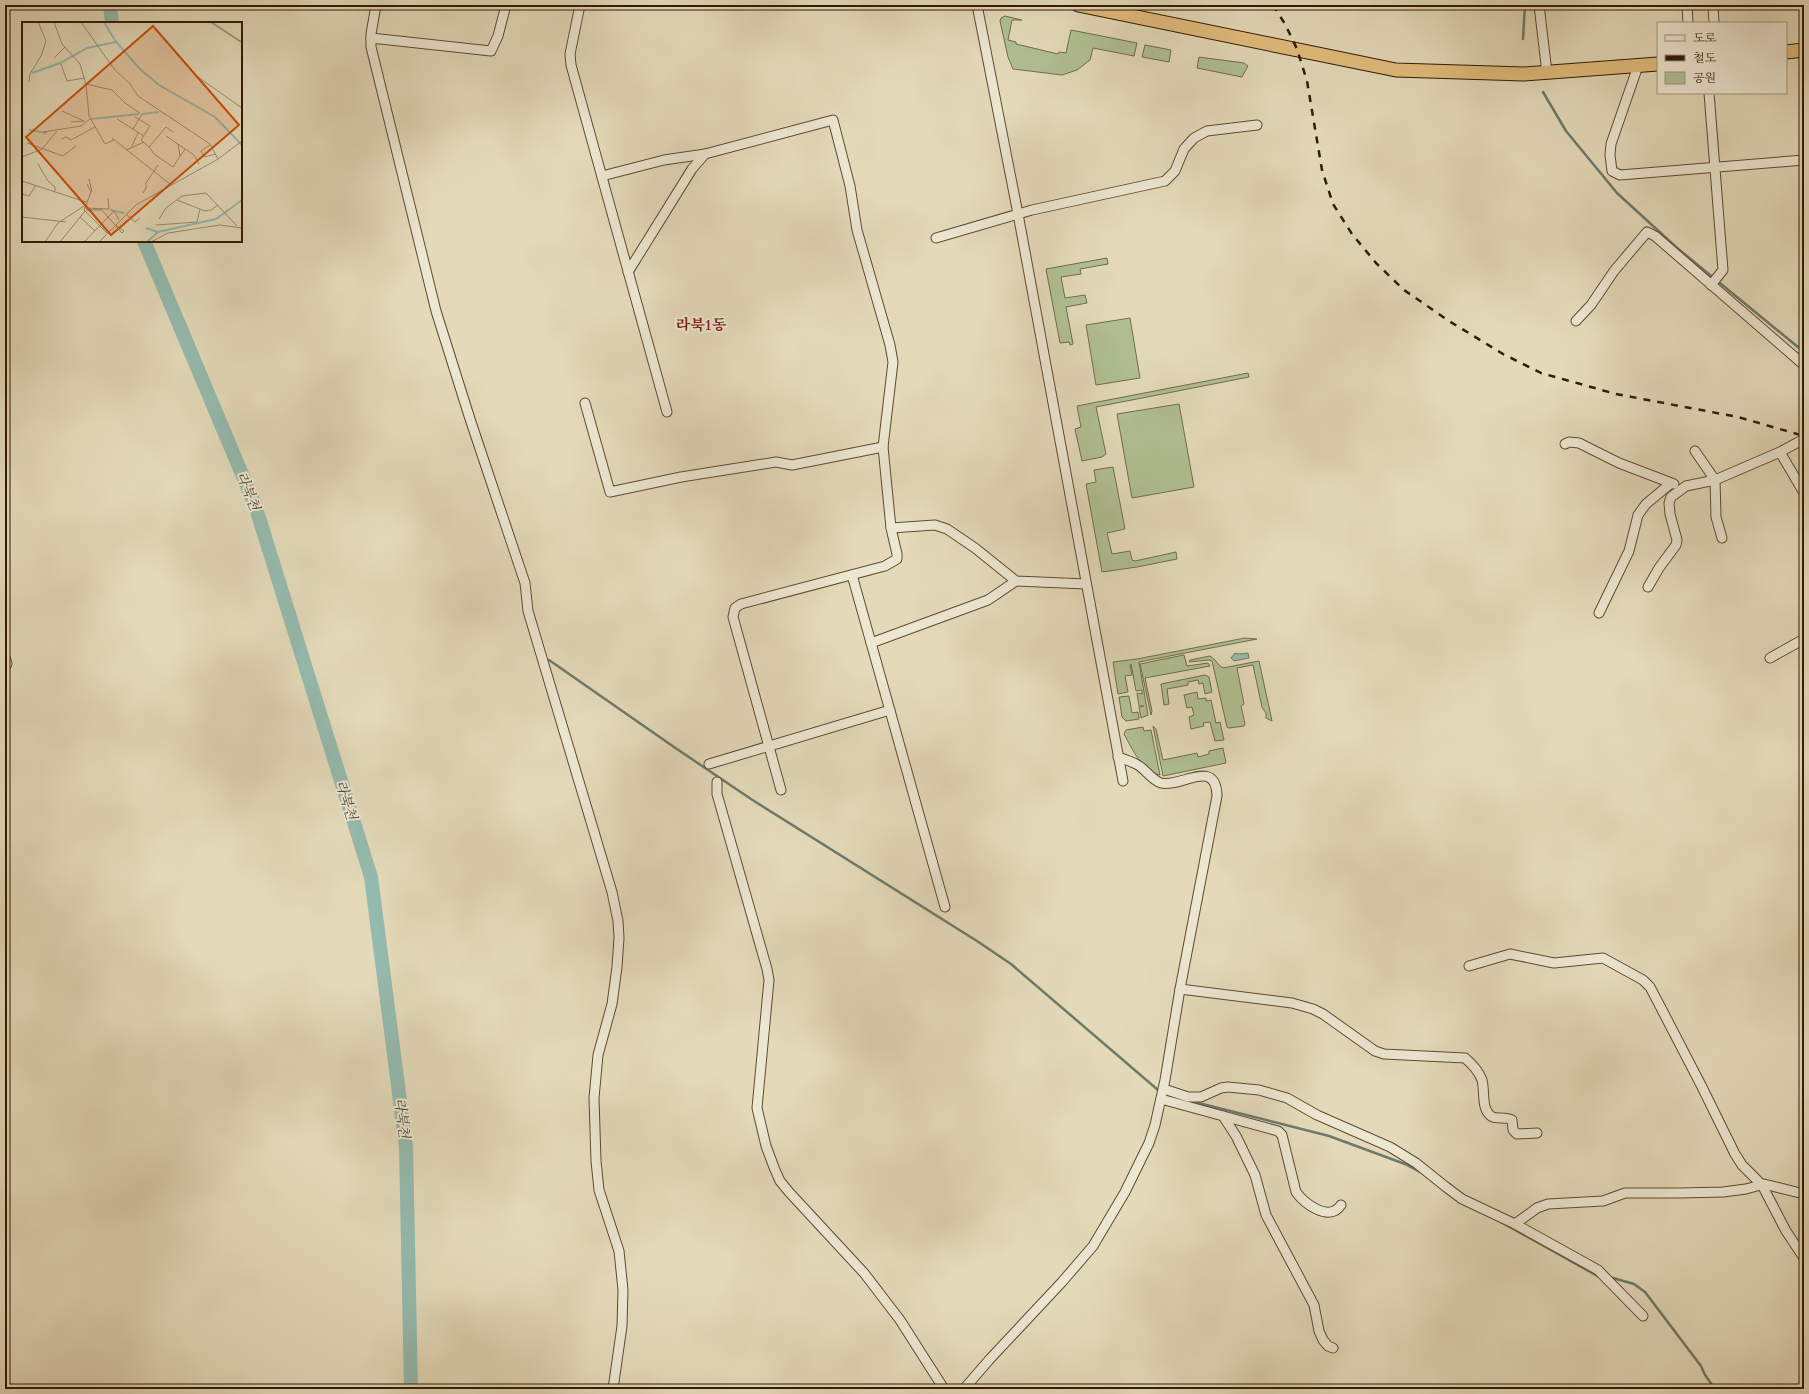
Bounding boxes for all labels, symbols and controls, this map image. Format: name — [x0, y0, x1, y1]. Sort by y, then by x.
inset map — [22, 22, 242, 242]
legend — [1657, 22, 1787, 94]
text: 도로 — [1693, 30, 1717, 46]
text: 철도 — [1693, 50, 1717, 66]
text: 공원 — [1693, 70, 1716, 86]
district label: 라북1동 — [675, 315, 727, 335]
water label: 라북천 — [232, 469, 265, 515]
water label: 라북천 — [331, 778, 361, 824]
water label: 라북천 — [390, 1097, 414, 1141]

